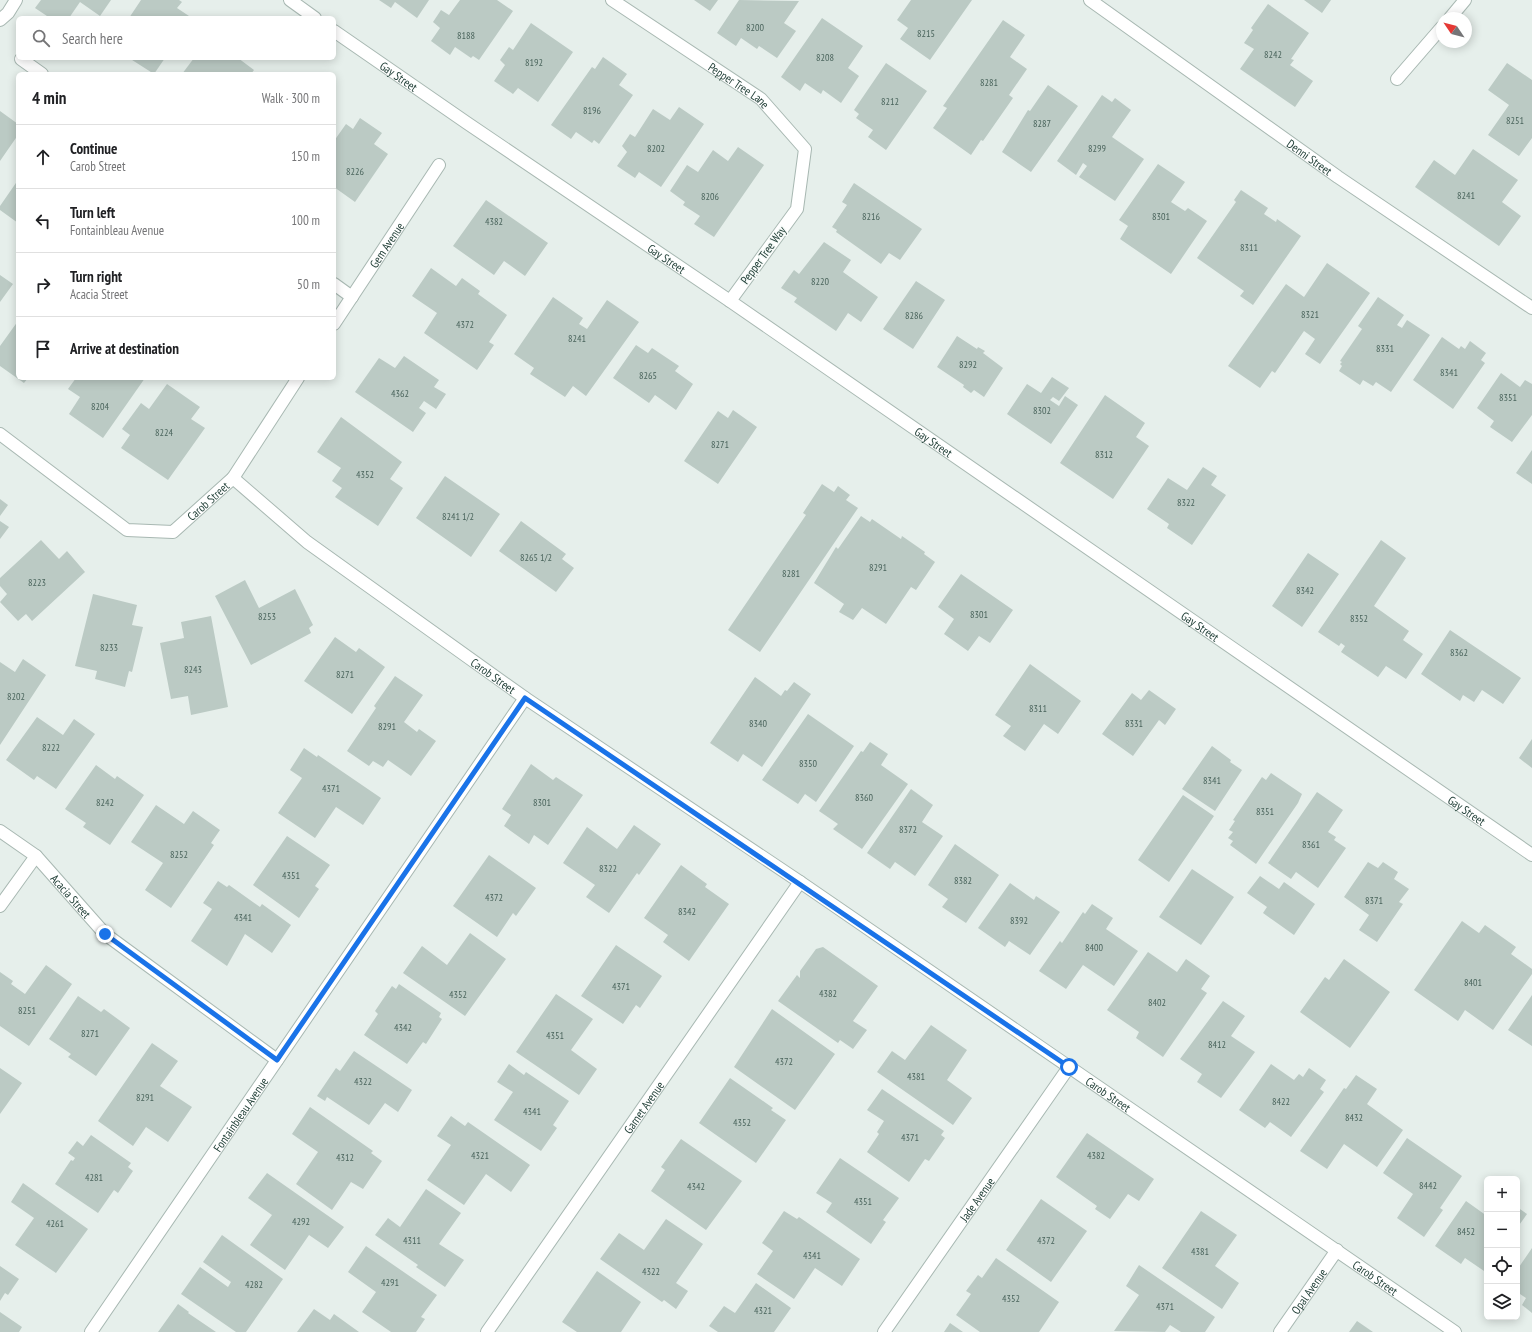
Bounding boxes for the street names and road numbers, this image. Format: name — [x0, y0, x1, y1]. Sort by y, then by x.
street label: Gay Street — [377, 58, 421, 95]
street label: Pepper Tree Lane — [706, 59, 773, 111]
street label: Denni Street — [1284, 136, 1336, 178]
street label: Gem Avenue — [366, 219, 407, 270]
street label: Pepper Tree Way — [737, 223, 789, 287]
street label: Gay Street — [645, 240, 689, 277]
street label: Gay Street — [912, 424, 956, 460]
street label: Carob Street — [184, 478, 232, 523]
street label: Gay Street — [1179, 608, 1223, 645]
street label: Carob Street — [468, 654, 519, 697]
street label: Gay Street — [1445, 792, 1489, 829]
street label: Acacia Street — [48, 871, 95, 921]
street label: Carob Street — [1083, 1073, 1134, 1115]
street label: Fontainbleau Avenue — [209, 1074, 271, 1154]
street label: Garnet Avenue — [620, 1078, 667, 1136]
street label: Jade Avenue — [956, 1174, 997, 1225]
street label: Carob Street — [1350, 1257, 1401, 1298]
street label: Opal Avenue — [1288, 1265, 1330, 1317]

